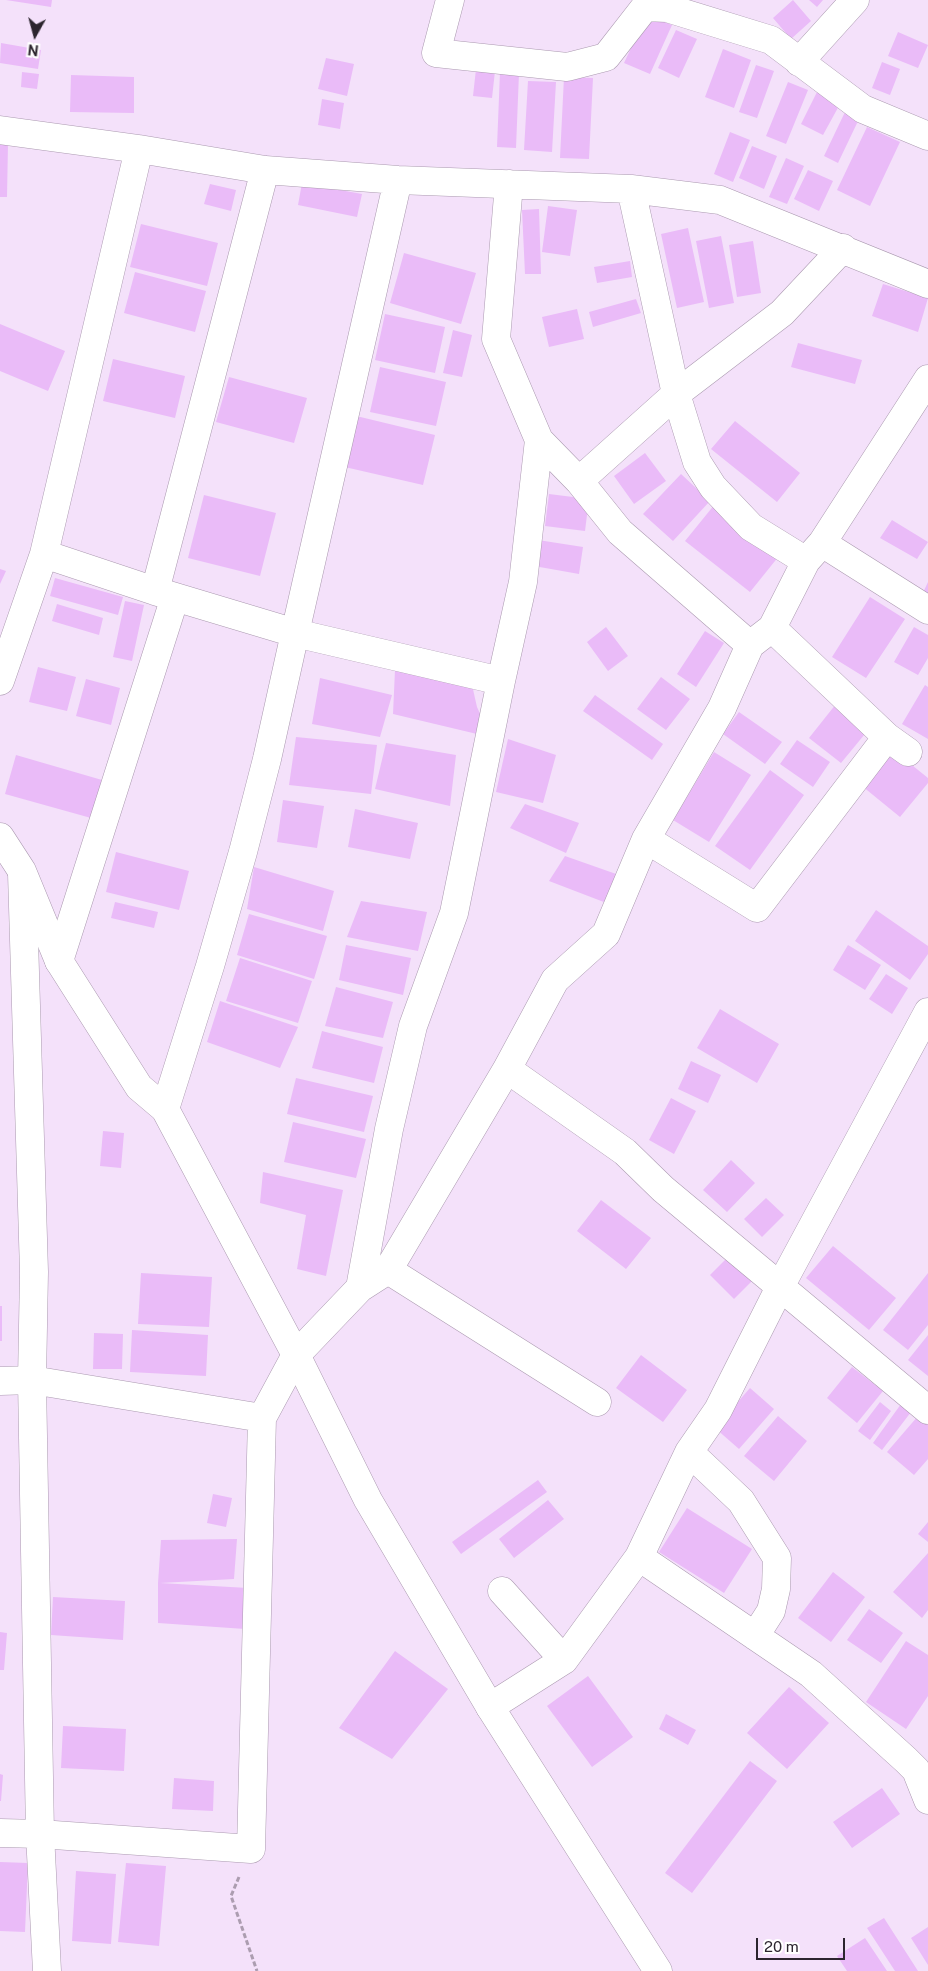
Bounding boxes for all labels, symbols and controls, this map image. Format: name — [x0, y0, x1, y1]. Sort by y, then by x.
north arrow — [10, 10, 60, 60]
text: N — [27, 41, 40, 58]
scale bar — [758, 1928, 847, 1960]
text: 20 m — [764, 1938, 799, 1955]

